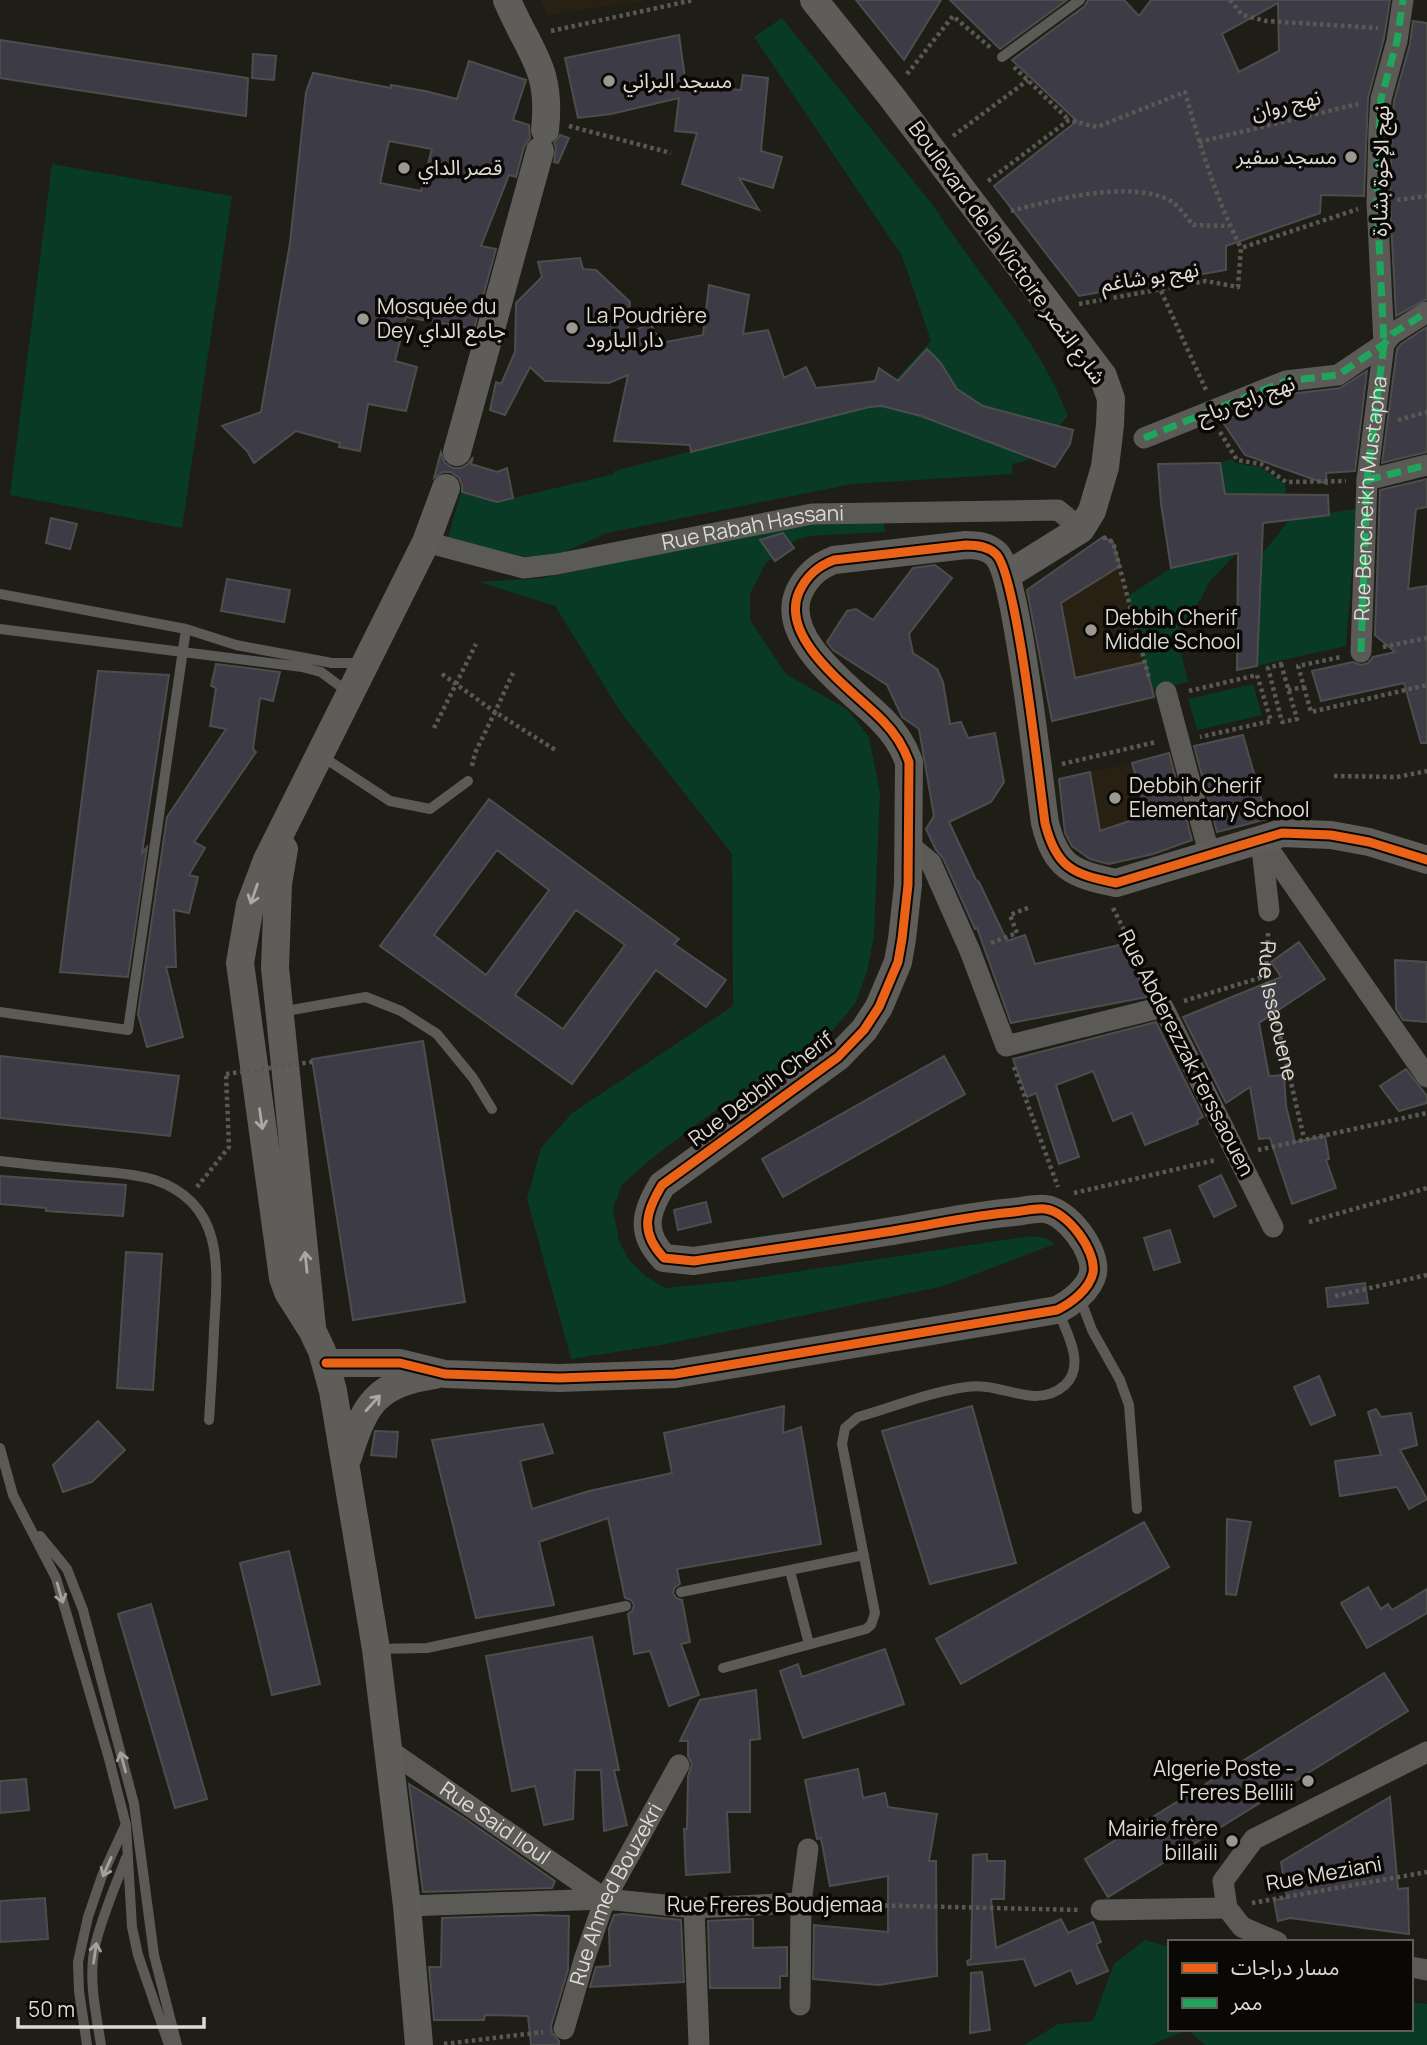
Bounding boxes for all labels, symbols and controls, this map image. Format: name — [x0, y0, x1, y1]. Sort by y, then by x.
place label: مسجد البراني — [623, 66, 732, 97]
marker: مسجد البراني — [601, 73, 617, 89]
street label: نهج روان — [1248, 82, 1324, 128]
street label: نهج الإخوة بشارة — [1365, 105, 1397, 237]
street label: Boulevard de la Victoire شارع النصر — [901, 115, 1113, 391]
place label: مسجد سفير — [1235, 142, 1337, 170]
marker: مسجد سفير — [1343, 149, 1359, 165]
place label: قصر الداي — [418, 153, 502, 184]
marker: قصر الداي — [396, 160, 412, 176]
street label: نهج بو شاغم — [1099, 254, 1201, 300]
place label: Mosquée du Dey جامع الداي — [377, 292, 506, 347]
place label: La Poudrière دار البارود — [586, 301, 707, 353]
marker: Mosquée du Dey جامع الداي — [355, 311, 371, 327]
marker: La Poudrière دار البارود — [564, 320, 580, 336]
street label: نهج رابح رياح — [1193, 368, 1299, 432]
street label: Rue Bencheikh Mustapha — [1347, 374, 1393, 621]
street label: Rue Rabah Hassani — [659, 498, 844, 556]
place label: Debbih Cherif Middle School — [1105, 603, 1241, 655]
marker: Debbih Cherif Middle School — [1083, 622, 1099, 638]
place label: Debbih Cherif Elementary School — [1129, 771, 1310, 823]
marker: Debbih Cherif Elementary School — [1107, 790, 1123, 806]
one-way arrow — [247, 883, 259, 905]
street label: Rue Abderezzak Ferssaouen — [1112, 925, 1261, 1180]
street label: Rue Issaouene — [1253, 940, 1305, 1083]
street label: Rue Debbih Cherif — [682, 1024, 839, 1152]
one-way arrow — [255, 1107, 268, 1130]
one-way arrow — [300, 1251, 313, 1274]
one-way arrow — [365, 1394, 381, 1412]
one-way arrow — [55, 1581, 68, 1603]
one-way arrow — [116, 1751, 129, 1774]
place label: Algerie Poste - Freres Bellili — [1153, 1754, 1294, 1806]
marker: Algerie Poste - Freres Bellili — [1300, 1773, 1316, 1789]
street label: Rue Said Iloul — [435, 1775, 556, 1870]
street label: Rue Ahmed Bouzekri — [562, 1798, 668, 1988]
place label: Mairie frère billaili — [1108, 1814, 1218, 1866]
marker: Mairie frère billaili — [1224, 1833, 1240, 1849]
street label: Rue Meziani — [1264, 1849, 1384, 1897]
one-way arrow — [100, 1856, 113, 1877]
street label: Rue Freres Boudjemaa — [667, 1890, 883, 1918]
legend — [1168, 1940, 1413, 2031]
one-way arrow — [89, 1942, 102, 1965]
text: مسار دراجات — [1231, 1953, 1339, 1981]
scale bar — [18, 1986, 203, 2030]
text: ممر — [1230, 1988, 1262, 2016]
text: 50 m — [28, 1995, 75, 2023]

